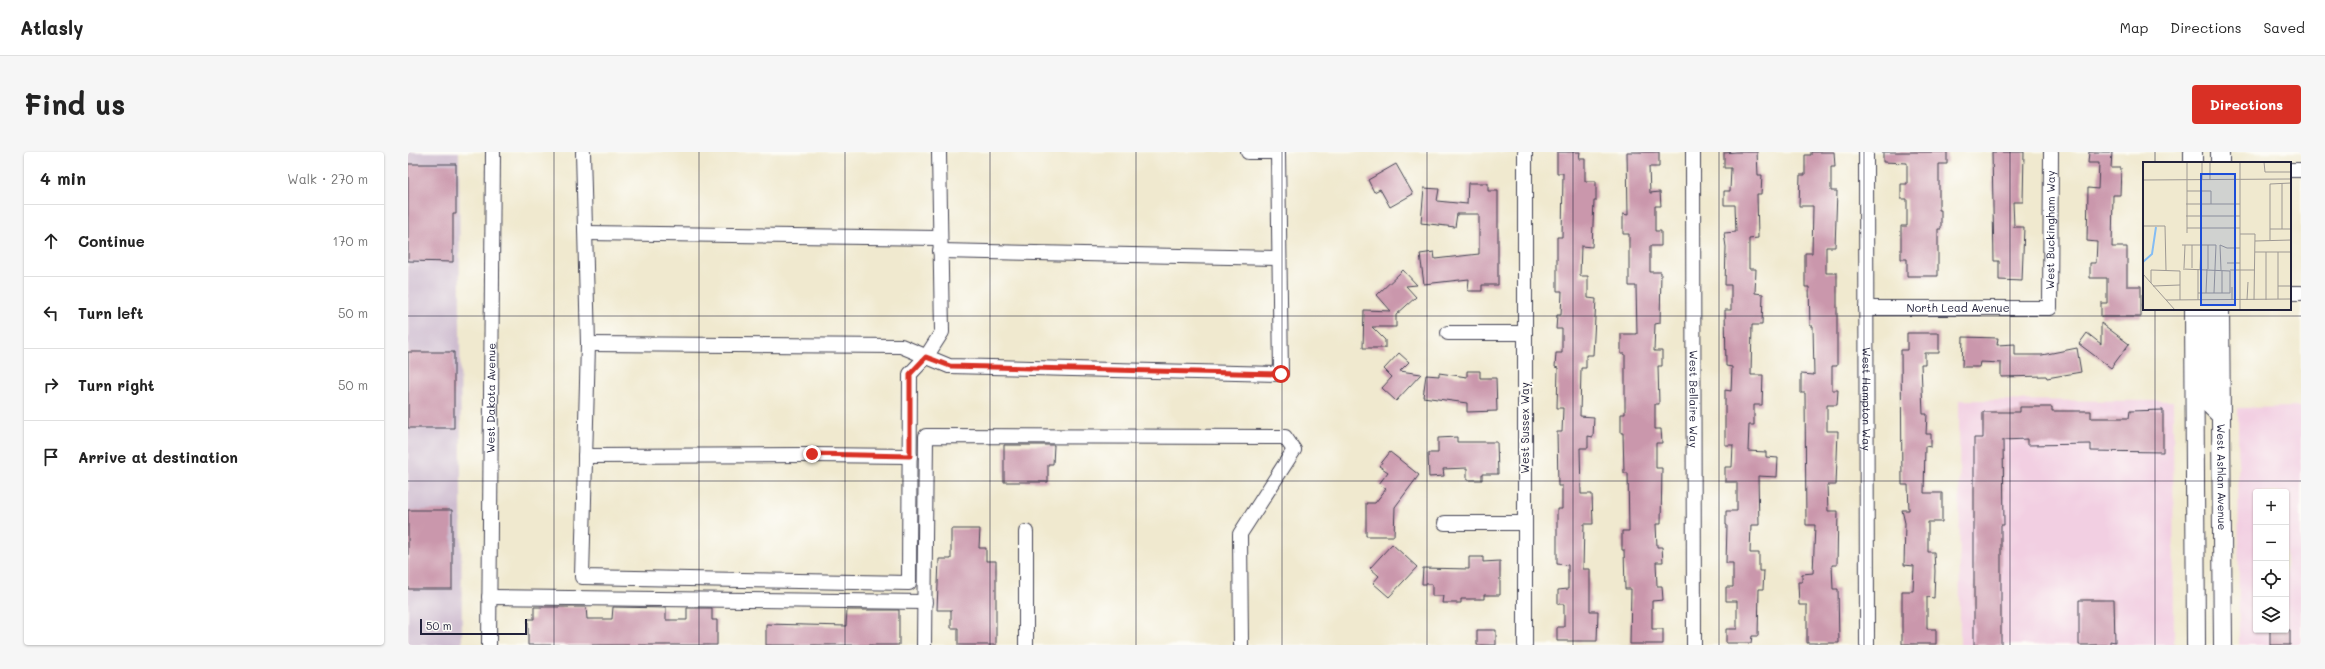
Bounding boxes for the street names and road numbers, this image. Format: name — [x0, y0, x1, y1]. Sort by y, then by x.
street label: West Buckingham Way — [2042, 170, 2058, 290]
street label: North Lead Avenue — [1907, 300, 2010, 315]
street label: West Dakota Avenue — [483, 343, 498, 453]
street label: West Hampton Way — [1859, 347, 1875, 451]
street label: West Bellaire Way — [1686, 350, 1702, 448]
street label: West Sussex Way — [1517, 382, 1532, 474]
street label: West Ashlan Avenue — [2214, 424, 2230, 531]

